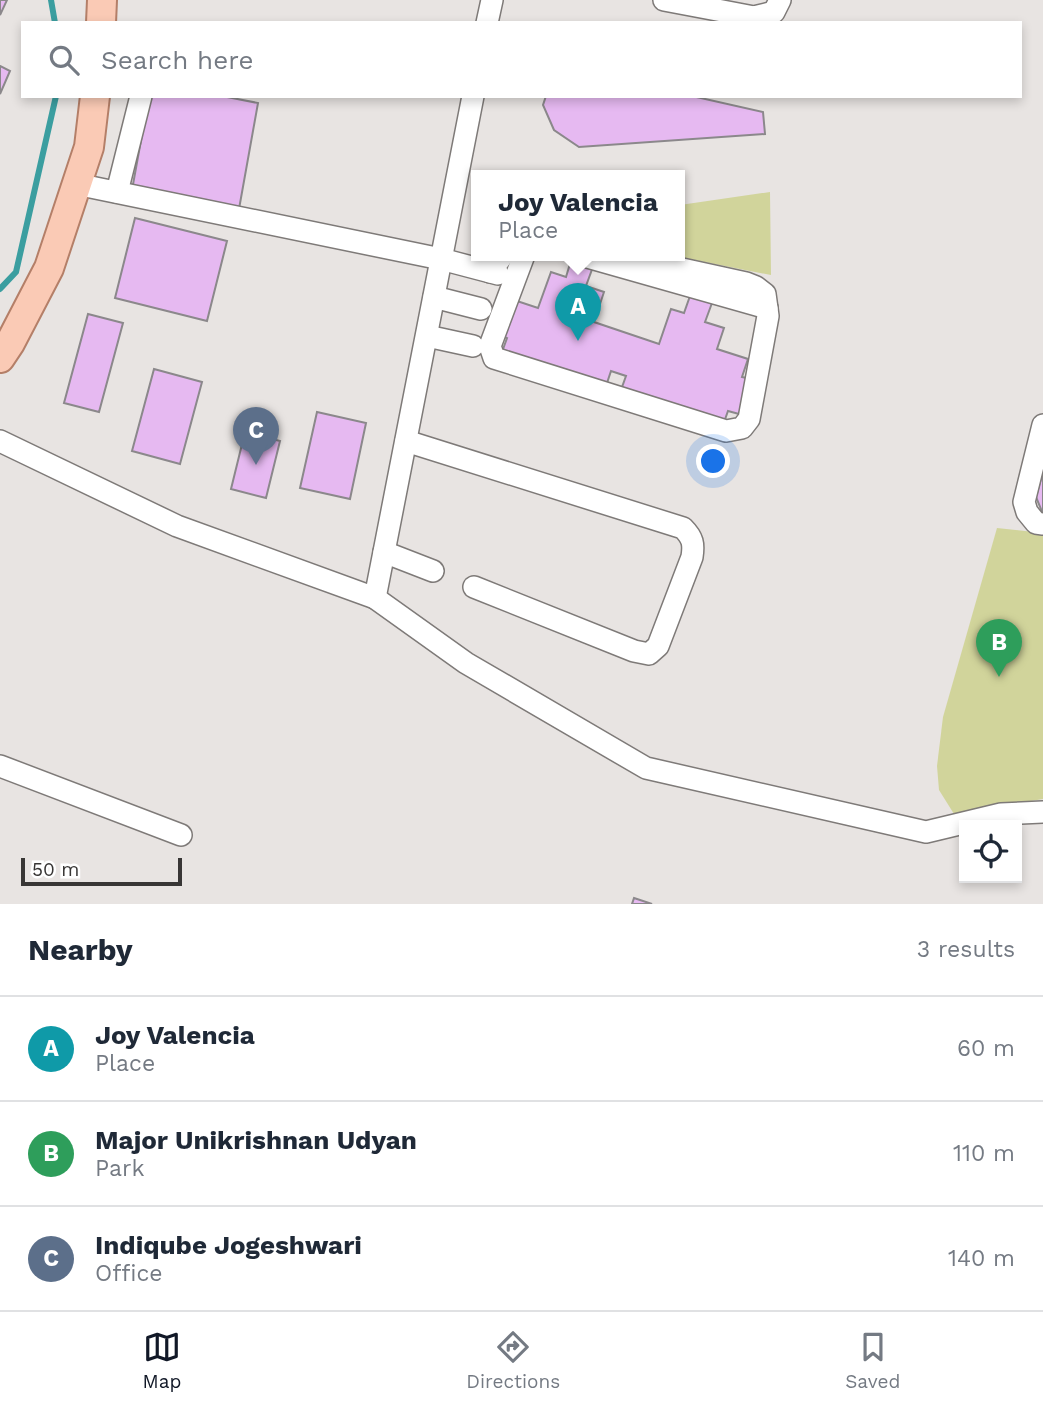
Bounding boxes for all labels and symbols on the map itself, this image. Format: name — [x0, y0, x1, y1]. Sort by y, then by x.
pin: A — [555, 283, 601, 341]
pin: C — [233, 407, 279, 465]
your location — [696, 444, 730, 478]
pin: B — [976, 619, 1022, 677]
scale bar — [21, 855, 182, 887]

